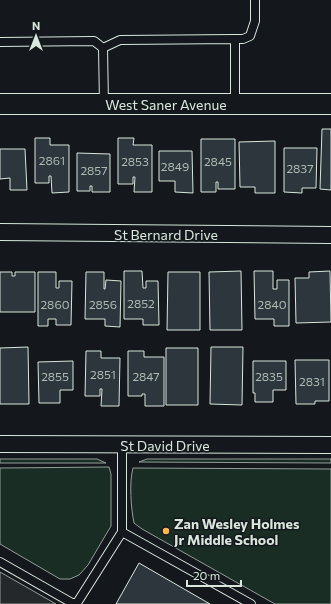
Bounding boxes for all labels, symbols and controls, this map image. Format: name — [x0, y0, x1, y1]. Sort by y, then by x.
north arrow — [16, 16, 56, 56]
text: N — [32, 19, 40, 32]
street label: West Saner Avenue — [105, 96, 227, 113]
house number: 2861 — [39, 153, 65, 167]
house number: 2853 — [121, 154, 149, 168]
house number: 2845 — [204, 154, 232, 168]
house number: 2849 — [161, 159, 189, 173]
house number: 2837 — [286, 161, 314, 175]
house number: 2857 — [80, 163, 108, 177]
street label: St Bernard Drive — [114, 226, 218, 243]
house number: 2852 — [127, 296, 155, 310]
house number: 2860 — [40, 297, 70, 311]
house number: 2856 — [89, 297, 117, 311]
house number: 2840 — [258, 297, 287, 311]
house number: 2851 — [90, 367, 116, 381]
house number: 2855 — [41, 369, 69, 383]
house number: 2847 — [132, 369, 160, 383]
house number: 2835 — [255, 369, 283, 383]
house number: 2831 — [299, 374, 325, 388]
street label: St David Drive — [120, 437, 210, 454]
place label: Zan Wesley Holmes Jr Middle School — [174, 515, 300, 548]
marker: Zan Wesley Holmes Jr Middle School — [161, 526, 171, 536]
scale bar — [187, 562, 241, 588]
text: 20 m — [193, 568, 220, 582]

